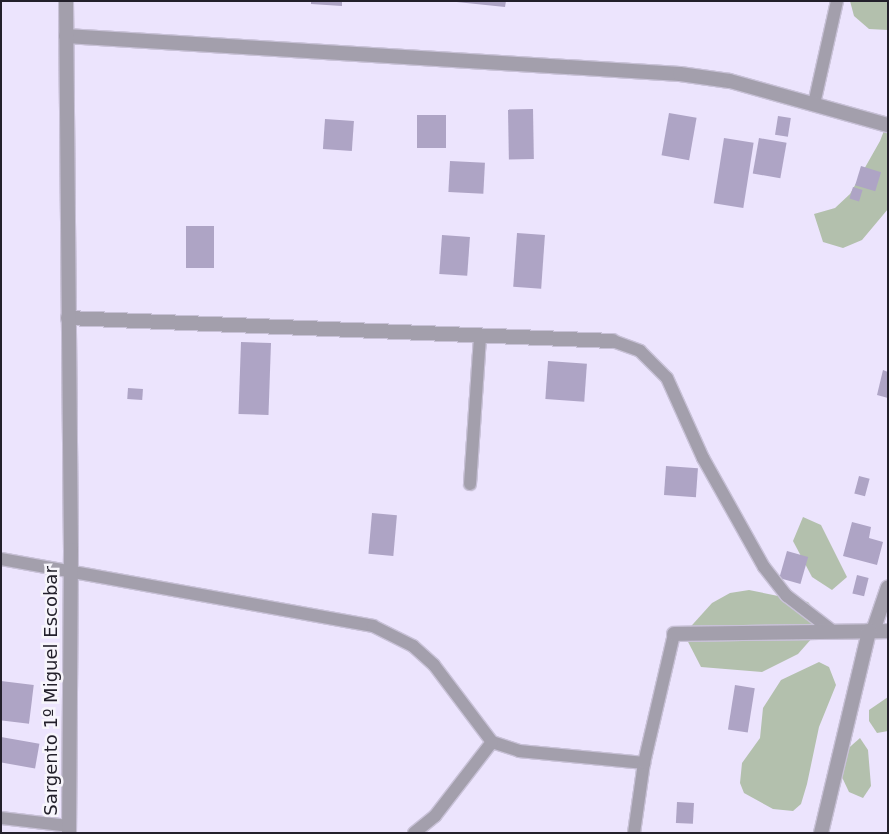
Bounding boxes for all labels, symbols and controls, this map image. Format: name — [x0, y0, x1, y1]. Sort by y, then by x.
street label: Sargento 1º Miguel Escobar — [40, 566, 62, 816]

